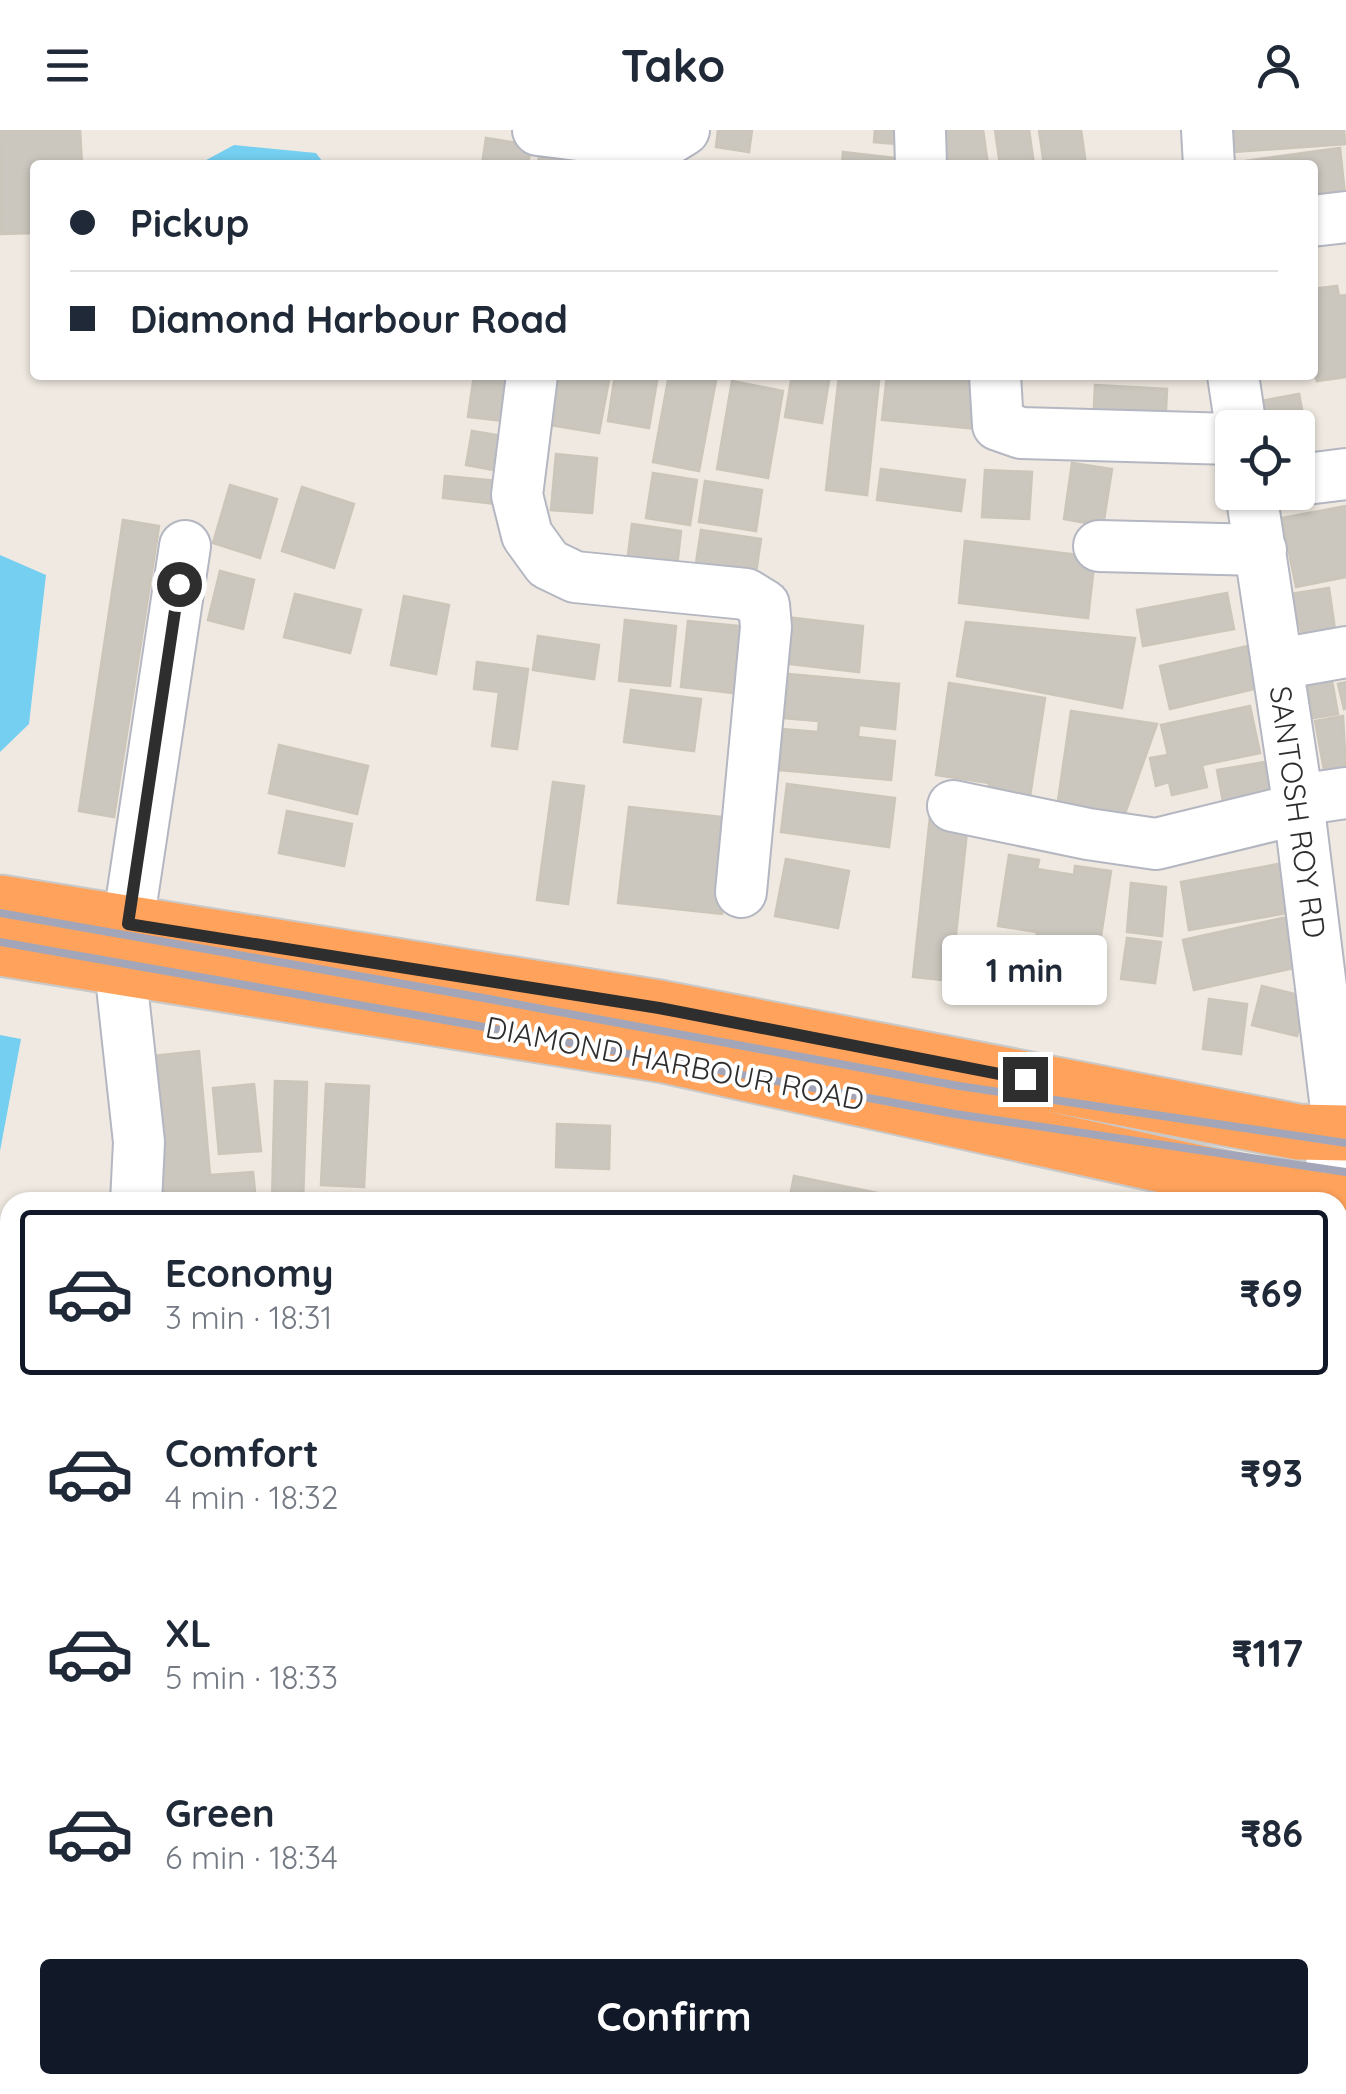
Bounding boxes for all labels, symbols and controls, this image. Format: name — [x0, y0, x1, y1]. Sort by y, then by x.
text: Tako — [621, 37, 725, 93]
icon: menu — [40, 38, 95, 93]
icon: person — [1251, 38, 1306, 93]
text: Pickup — [130, 199, 249, 247]
text: Diamond Harbour Road — [130, 295, 568, 343]
map controls — [1215, 410, 1315, 510]
button: locate — [1215, 410, 1315, 510]
route start — [157, 562, 202, 607]
street label: SANTOSH ROY RD — [1262, 684, 1334, 940]
callout: 1 min — [942, 934, 1108, 1004]
text: 1 min — [986, 950, 1063, 990]
street label: DIAMOND HARBOUR ROAD — [483, 1008, 867, 1118]
route end — [1003, 1057, 1048, 1102]
icon: car — [45, 1248, 135, 1338]
text: Economy — [165, 1249, 334, 1297]
text: ₹69 — [1239, 1269, 1303, 1317]
text: 3 min · 18:31 — [165, 1297, 332, 1337]
icon: car — [45, 1428, 135, 1518]
text: Comfort — [165, 1429, 319, 1477]
text: ₹93 — [1240, 1449, 1303, 1497]
text: 4 min · 18:32 — [165, 1477, 338, 1517]
icon: car — [45, 1608, 135, 1698]
text: XL — [165, 1609, 211, 1657]
text: ₹117 — [1232, 1629, 1303, 1677]
text: 5 min · 18:33 — [165, 1657, 338, 1697]
icon: car — [45, 1788, 135, 1878]
text: Green — [165, 1789, 275, 1837]
text: ₹86 — [1240, 1809, 1303, 1857]
text: 6 min · 18:34 — [165, 1837, 338, 1877]
button: Confirm — [40, 1959, 1308, 2074]

